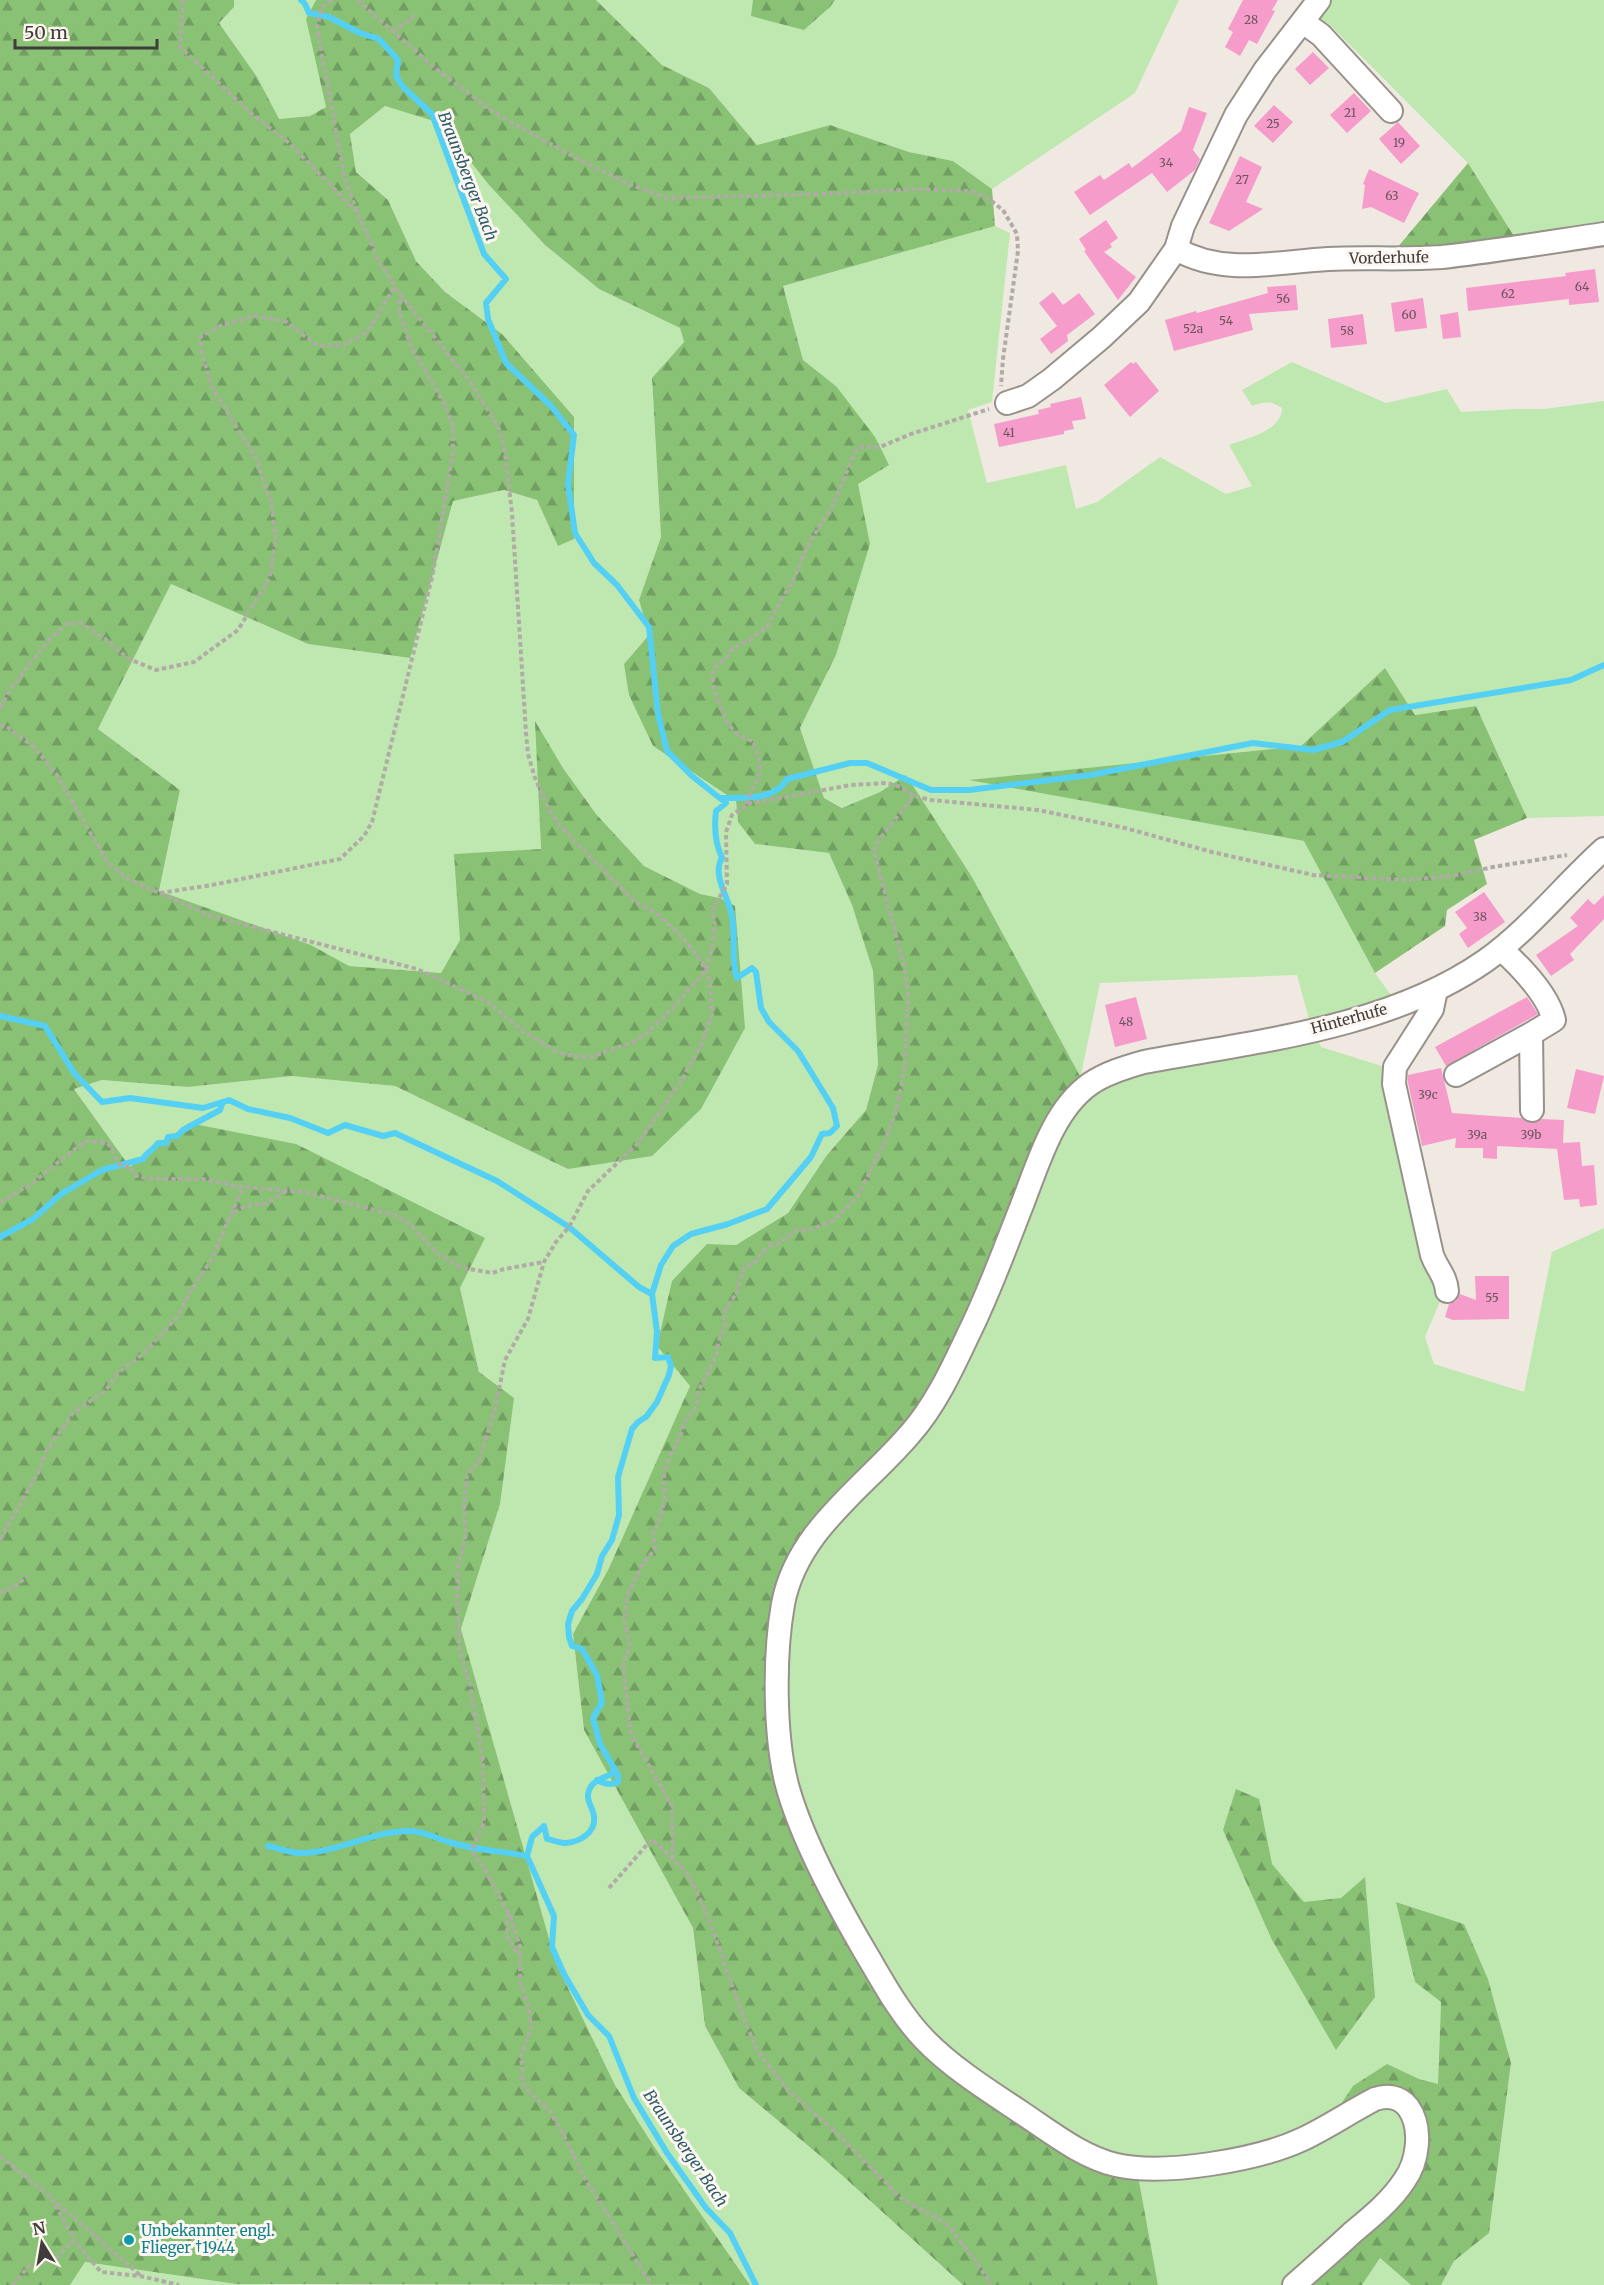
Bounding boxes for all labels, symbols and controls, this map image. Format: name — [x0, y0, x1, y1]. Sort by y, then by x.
scale bar — [15, 12, 158, 50]
house number: 28 — [1244, 12, 1258, 27]
text: 50 m — [24, 21, 68, 44]
house number: 21 — [1344, 105, 1357, 120]
water label: Braunsberger Bach — [434, 108, 502, 244]
house number: 25 — [1266, 116, 1280, 131]
house number: 19 — [1393, 135, 1405, 150]
house number: 34 — [1159, 155, 1174, 170]
house number: 27 — [1235, 172, 1249, 187]
house number: 63 — [1385, 188, 1399, 203]
street label: Vorderhufe — [1348, 247, 1429, 268]
house number: 64 — [1575, 279, 1590, 294]
house number: 62 — [1501, 286, 1515, 301]
house number: 56 — [1276, 291, 1290, 306]
house number: 60 — [1402, 307, 1417, 322]
house number: 54 — [1219, 313, 1234, 328]
house number: 52a — [1183, 321, 1204, 336]
house number: 58 — [1340, 323, 1354, 338]
house number: 41 — [1003, 425, 1016, 440]
house number: 38 — [1473, 909, 1487, 924]
street label: Hinterhufe — [1309, 999, 1389, 1038]
house number: 48 — [1119, 1014, 1133, 1029]
house number: 39c — [1418, 1087, 1438, 1102]
house number: 39a — [1467, 1127, 1488, 1142]
house number: 39b — [1521, 1127, 1541, 1142]
house number: 55 — [1485, 1290, 1499, 1305]
water label: Braunsberger Bach — [639, 2086, 733, 2210]
north arrow — [12, 2213, 72, 2273]
text: N — [31, 2217, 48, 2239]
place label: Unbekannter engl. Flieger †1944 — [141, 2221, 274, 2257]
marker: Unbekannter engl. Flieger †1944 — [122, 2233, 136, 2247]

